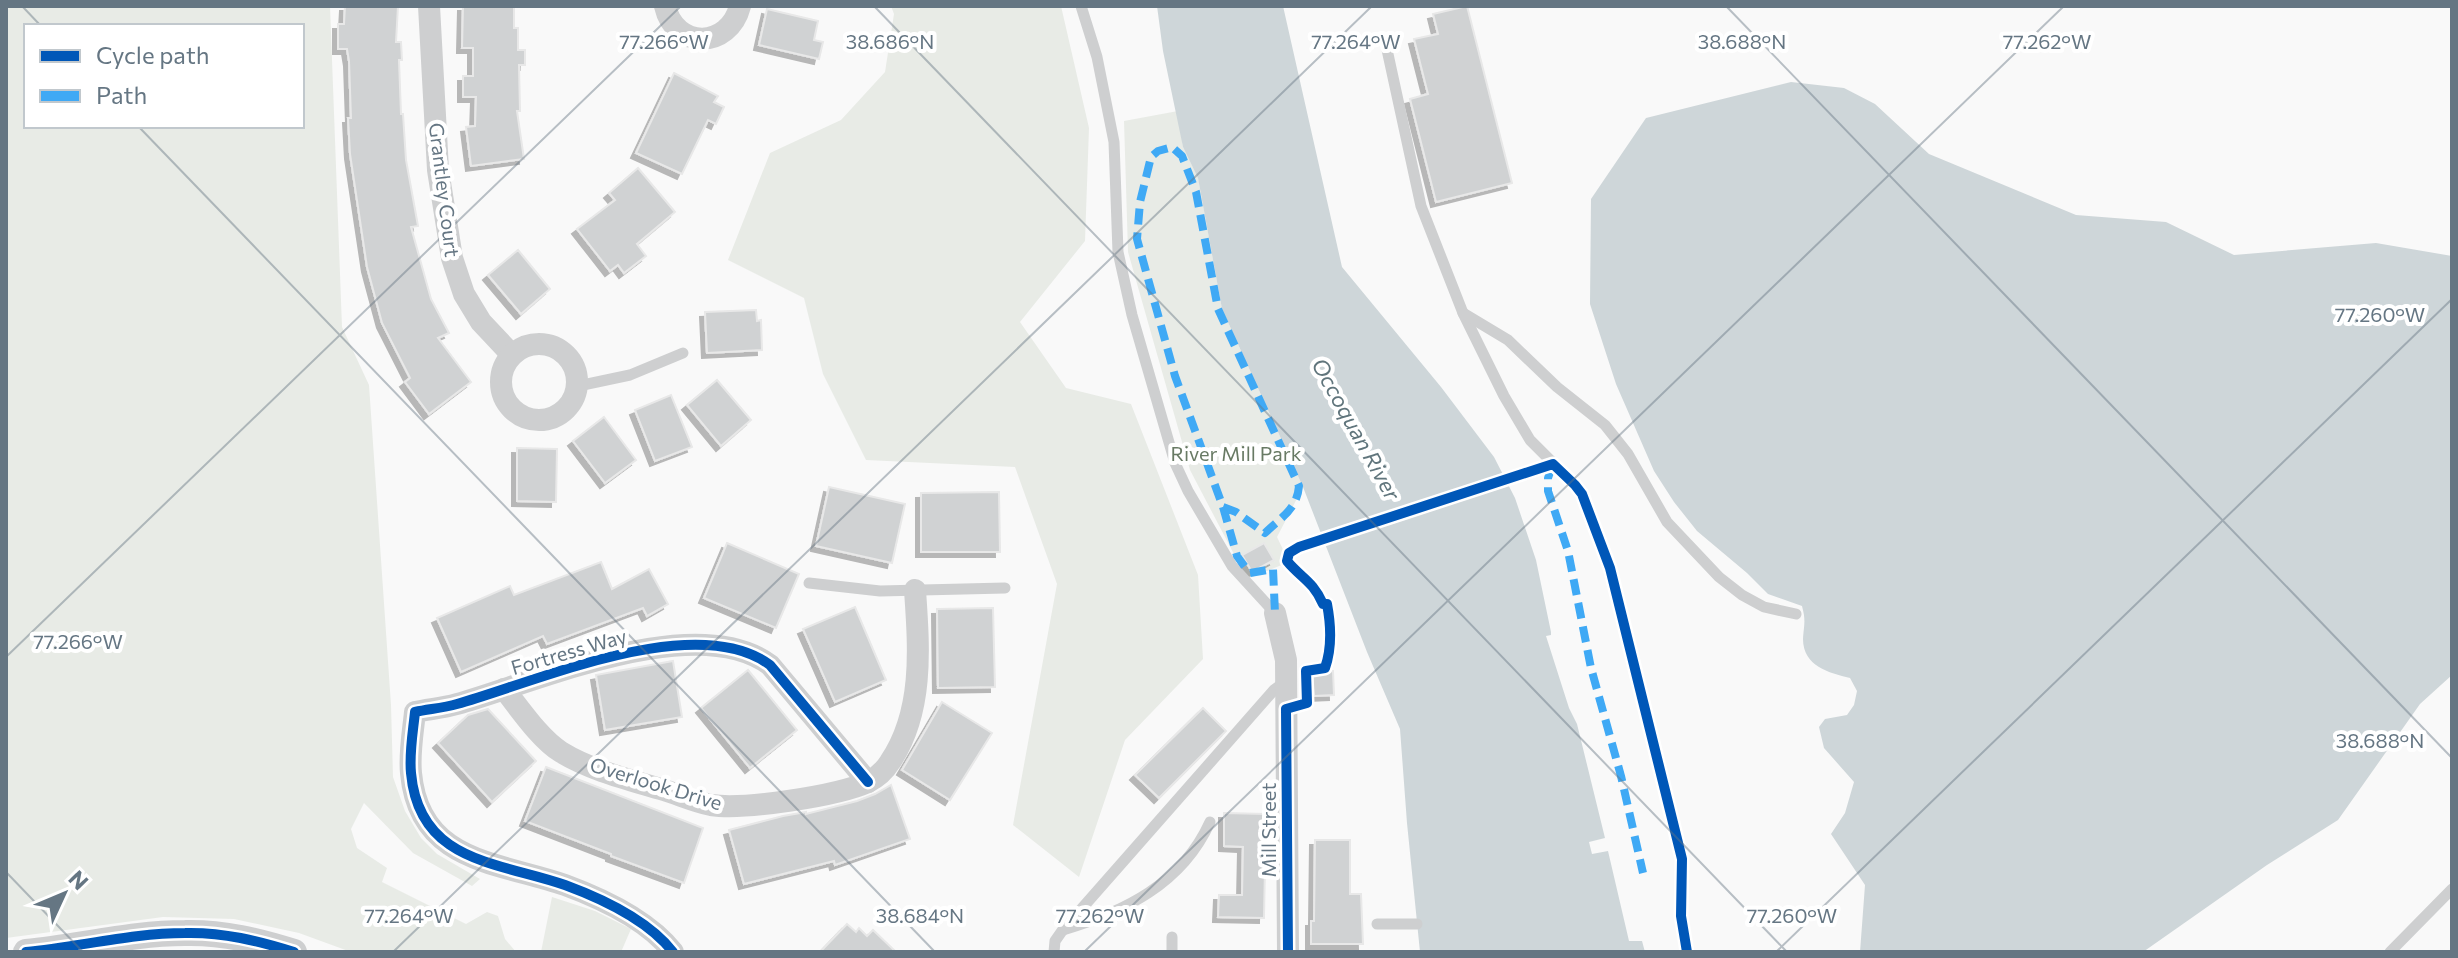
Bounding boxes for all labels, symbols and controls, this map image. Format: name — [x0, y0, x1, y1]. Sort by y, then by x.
legend — [24, 24, 304, 128]
text: 77.266°W — [619, 29, 709, 53]
text: 38.686°N — [846, 29, 934, 53]
text: 77.264°W — [1311, 29, 1401, 53]
text: 38.688°N — [1698, 29, 1786, 53]
text: 77.262°W — [2003, 29, 2091, 53]
text: Cycle path — [96, 40, 210, 69]
text: Path — [96, 80, 147, 109]
street label: Grantley Court — [425, 121, 465, 258]
text: 77.260°W — [2335, 302, 2425, 326]
water label: Occoquan River — [1306, 353, 1407, 506]
park label: River Mill Park — [1171, 441, 1302, 465]
street label: Fortress Way — [508, 623, 629, 679]
text: 77.266°W — [33, 629, 123, 653]
text: 38.688°N — [2336, 728, 2424, 752]
street label: Overlook Drive — [587, 752, 725, 815]
street label: Mill Street — [1256, 783, 1280, 877]
north arrow — [24, 854, 104, 934]
text: N — [63, 864, 94, 895]
text: 77.264°W — [364, 903, 454, 927]
text: 38.684°N — [876, 903, 964, 927]
text: 77.262°W — [1056, 903, 1144, 927]
text: 77.260°W — [1747, 903, 1837, 927]

